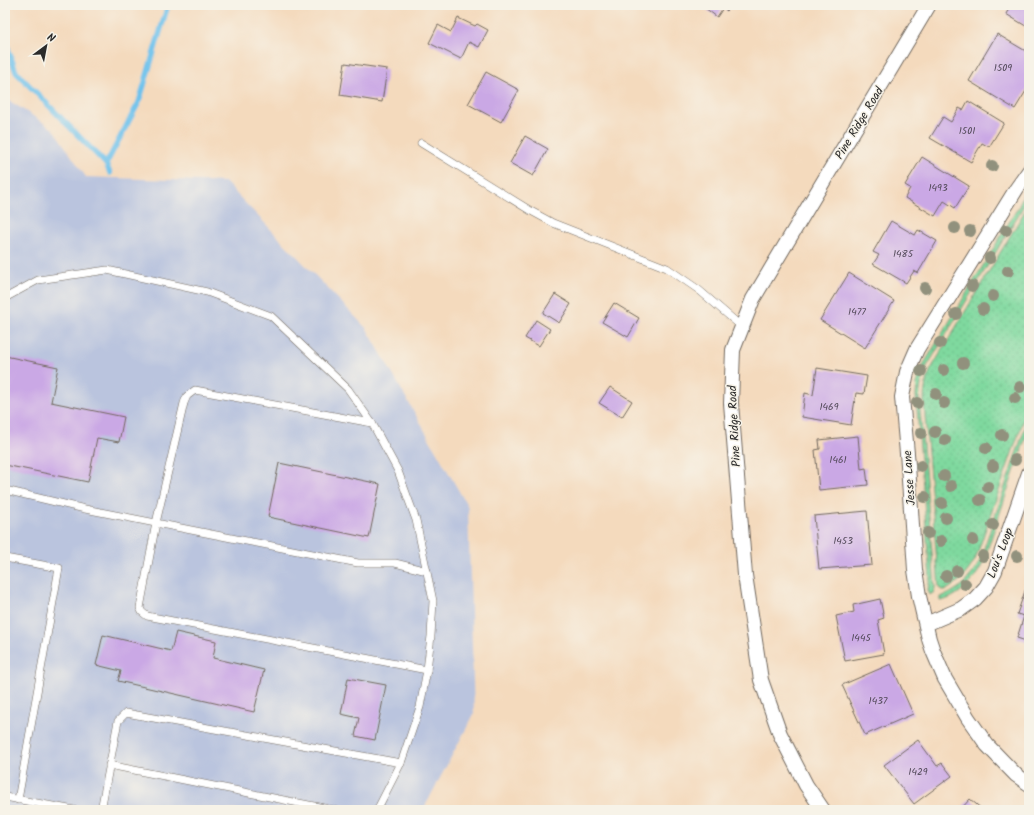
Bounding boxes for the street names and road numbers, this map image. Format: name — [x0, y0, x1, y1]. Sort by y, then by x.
street label: Pine Ridge Road — [830, 82, 889, 163]
street label: Pine Ridge Road — [723, 384, 746, 467]
street label: Jesse Lane — [898, 449, 921, 506]
street label: Lou's Loop — [982, 525, 1019, 581]

